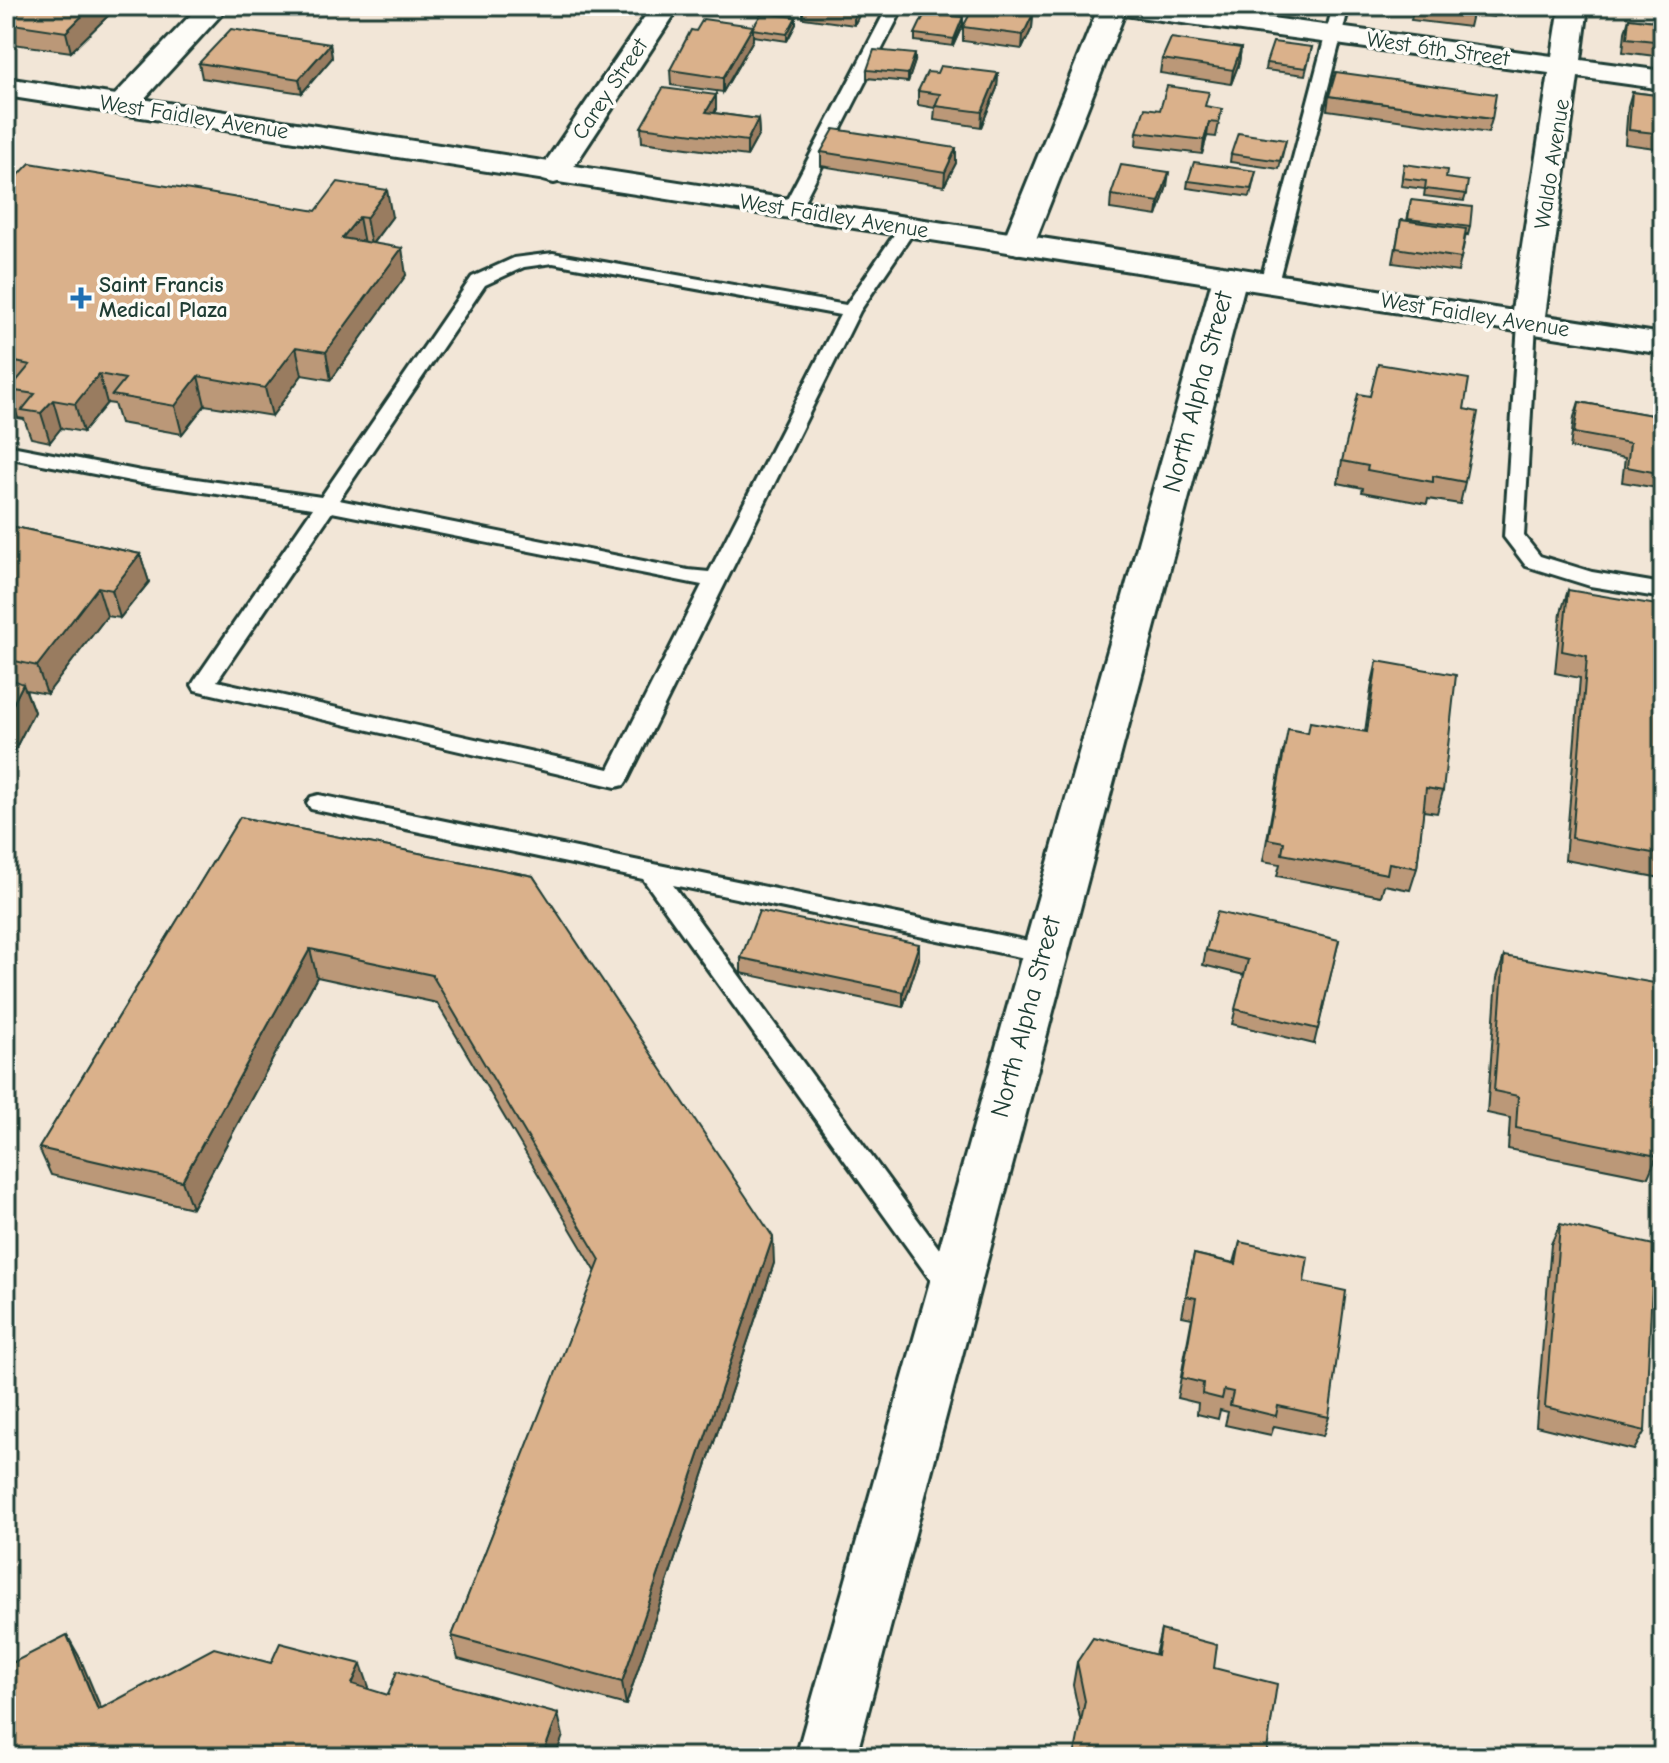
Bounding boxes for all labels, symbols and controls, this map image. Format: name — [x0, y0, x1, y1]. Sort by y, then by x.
street label: West 6th Street — [1365, 26, 1512, 72]
street label: Carey Street — [567, 33, 654, 145]
street label: West Faidley Avenue — [98, 89, 290, 145]
street label: Waldo Avenue — [1529, 97, 1575, 231]
street label: West Faidley Avenue — [738, 188, 930, 244]
place label: Saint Francis Medical Plaza — [99, 272, 228, 323]
marker: Saint Francis Medical Plaza — [70, 287, 92, 309]
street label: North Alpha Street — [1157, 287, 1240, 496]
street label: West Faidley Avenue — [1379, 287, 1571, 343]
street label: North Alpha Street — [985, 912, 1068, 1121]

